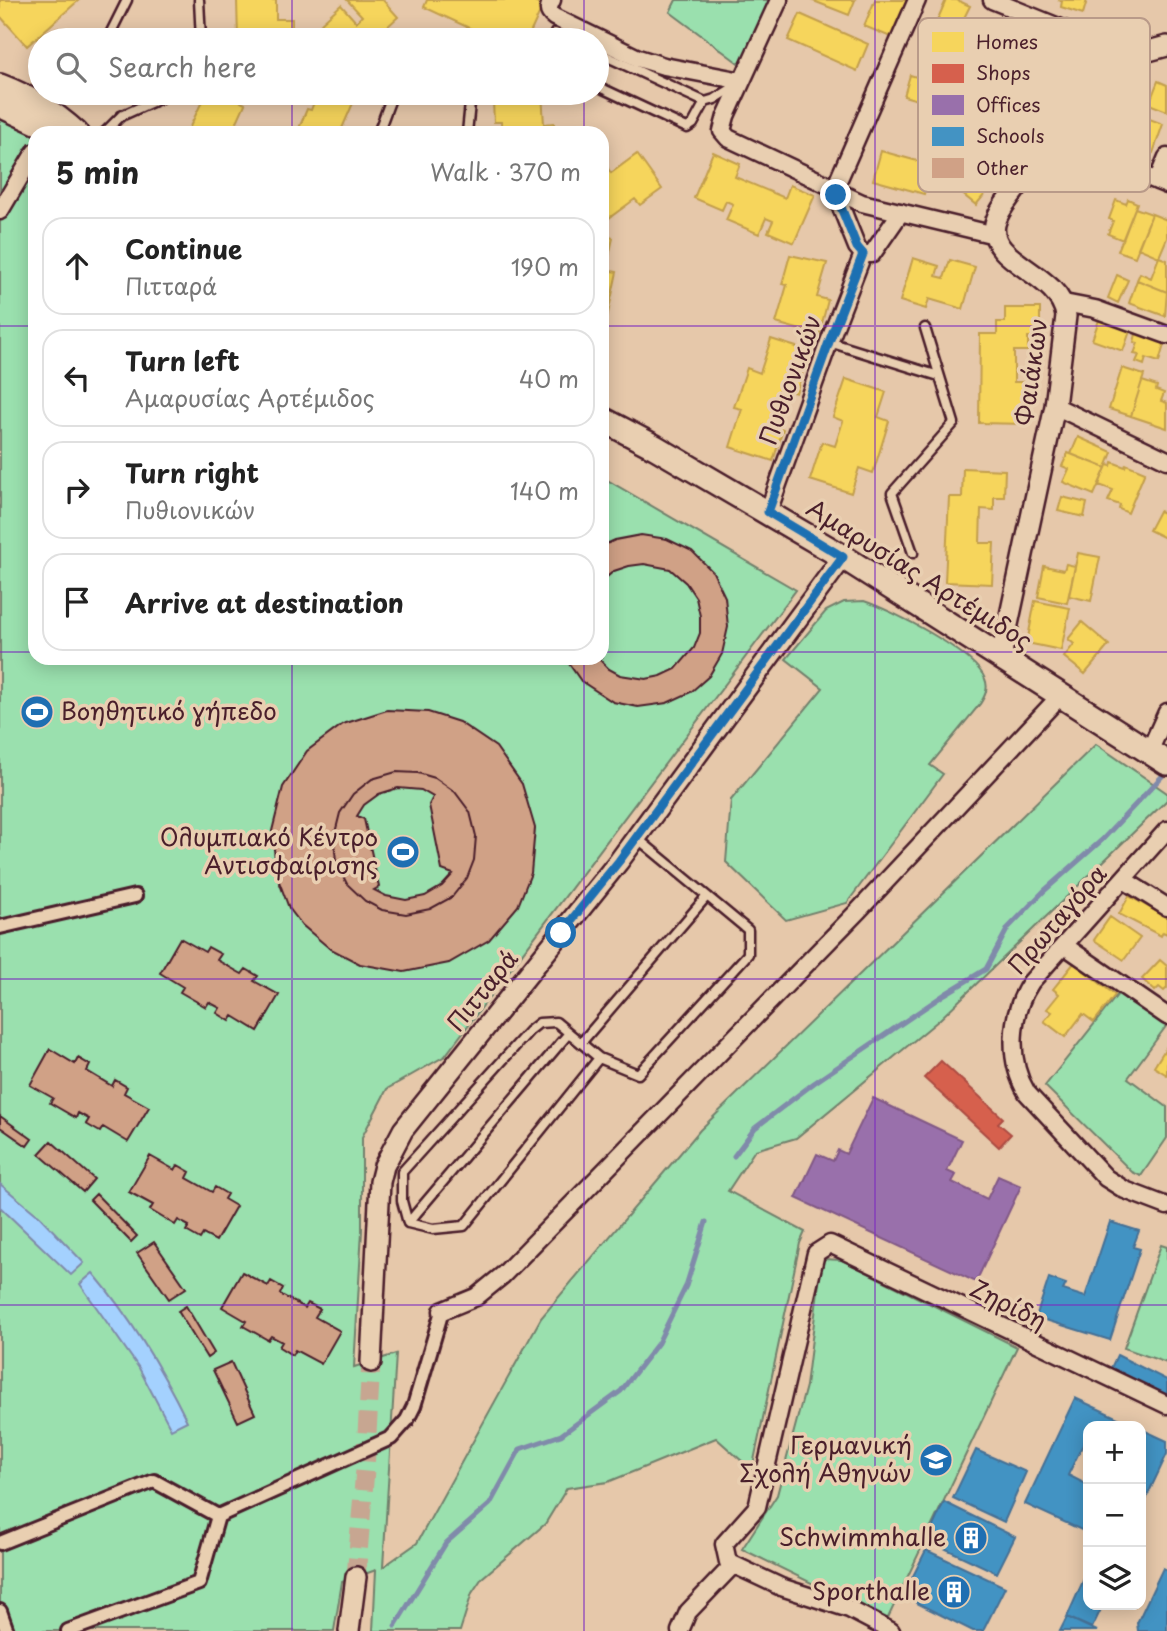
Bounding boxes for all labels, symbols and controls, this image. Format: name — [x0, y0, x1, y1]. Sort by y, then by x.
legend — [918, 18, 1150, 192]
text: Homes — [976, 27, 1038, 55]
search box — [28, 28, 609, 105]
text: Search here — [108, 47, 257, 86]
icon: search — [52, 48, 90, 86]
text: Shops — [976, 58, 1030, 86]
text: Offices — [976, 90, 1041, 118]
text: Schools — [976, 121, 1044, 149]
text: 5 min — [56, 149, 139, 194]
text: Other — [976, 153, 1028, 181]
text: Walk · 370 m — [430, 154, 581, 189]
route end — [820, 179, 851, 210]
text: Continue — [125, 229, 242, 268]
icon: ahead — [58, 247, 96, 285]
text: 190 m — [511, 249, 579, 284]
text: Πιτταρά — [125, 268, 217, 303]
street label: Πυθιονικών — [749, 309, 829, 449]
street label: Φαιάκων — [1005, 316, 1055, 428]
text: Turn left — [125, 341, 240, 380]
icon: left — [58, 359, 96, 397]
text: 40 m — [519, 361, 579, 396]
text: Αμαρυσίας Αρτέμιδος — [125, 380, 374, 415]
text: Turn right — [125, 453, 259, 492]
icon: right — [58, 471, 96, 509]
text: 140 m — [510, 473, 579, 508]
street label: Αμαρυσίας Αρτέμιδος — [800, 489, 1040, 658]
text: Πυθιονικών — [125, 492, 255, 527]
icon: arrive — [58, 583, 96, 621]
text: Arrive at destination — [125, 583, 404, 622]
place label: Βοηθητικό γήπεδο — [61, 692, 277, 728]
sports icon: Βοηθητικό γήπεδο — [18, 693, 56, 731]
place label: Ολυμπιακό Κέντρο Αντισφαίρισης — [160, 818, 378, 882]
sports icon: Ολυμπιακό Κέντρο Αντισφαίρισης — [384, 833, 422, 871]
street label: Πρωταγόρα — [999, 856, 1114, 981]
route start — [545, 917, 576, 948]
street label: Πιτταρά — [437, 941, 526, 1038]
street label: Ζηρίδη — [964, 1269, 1053, 1337]
map controls — [1083, 1421, 1146, 1610]
button: + — [1083, 1421, 1146, 1484]
place label: Γερμανική Σχολή Αθηνών — [739, 1426, 912, 1490]
school or university icon: Γερμανική Σχολή Αθηνών — [917, 1441, 955, 1479]
button: − — [1083, 1484, 1146, 1547]
place label: Schwimmhalle — [779, 1518, 946, 1554]
building icon: Schwimmhalle — [952, 1519, 990, 1557]
button: layers — [1083, 1547, 1146, 1610]
place label: Sporthalle — [812, 1572, 930, 1608]
building icon: Sporthalle — [935, 1573, 973, 1611]

